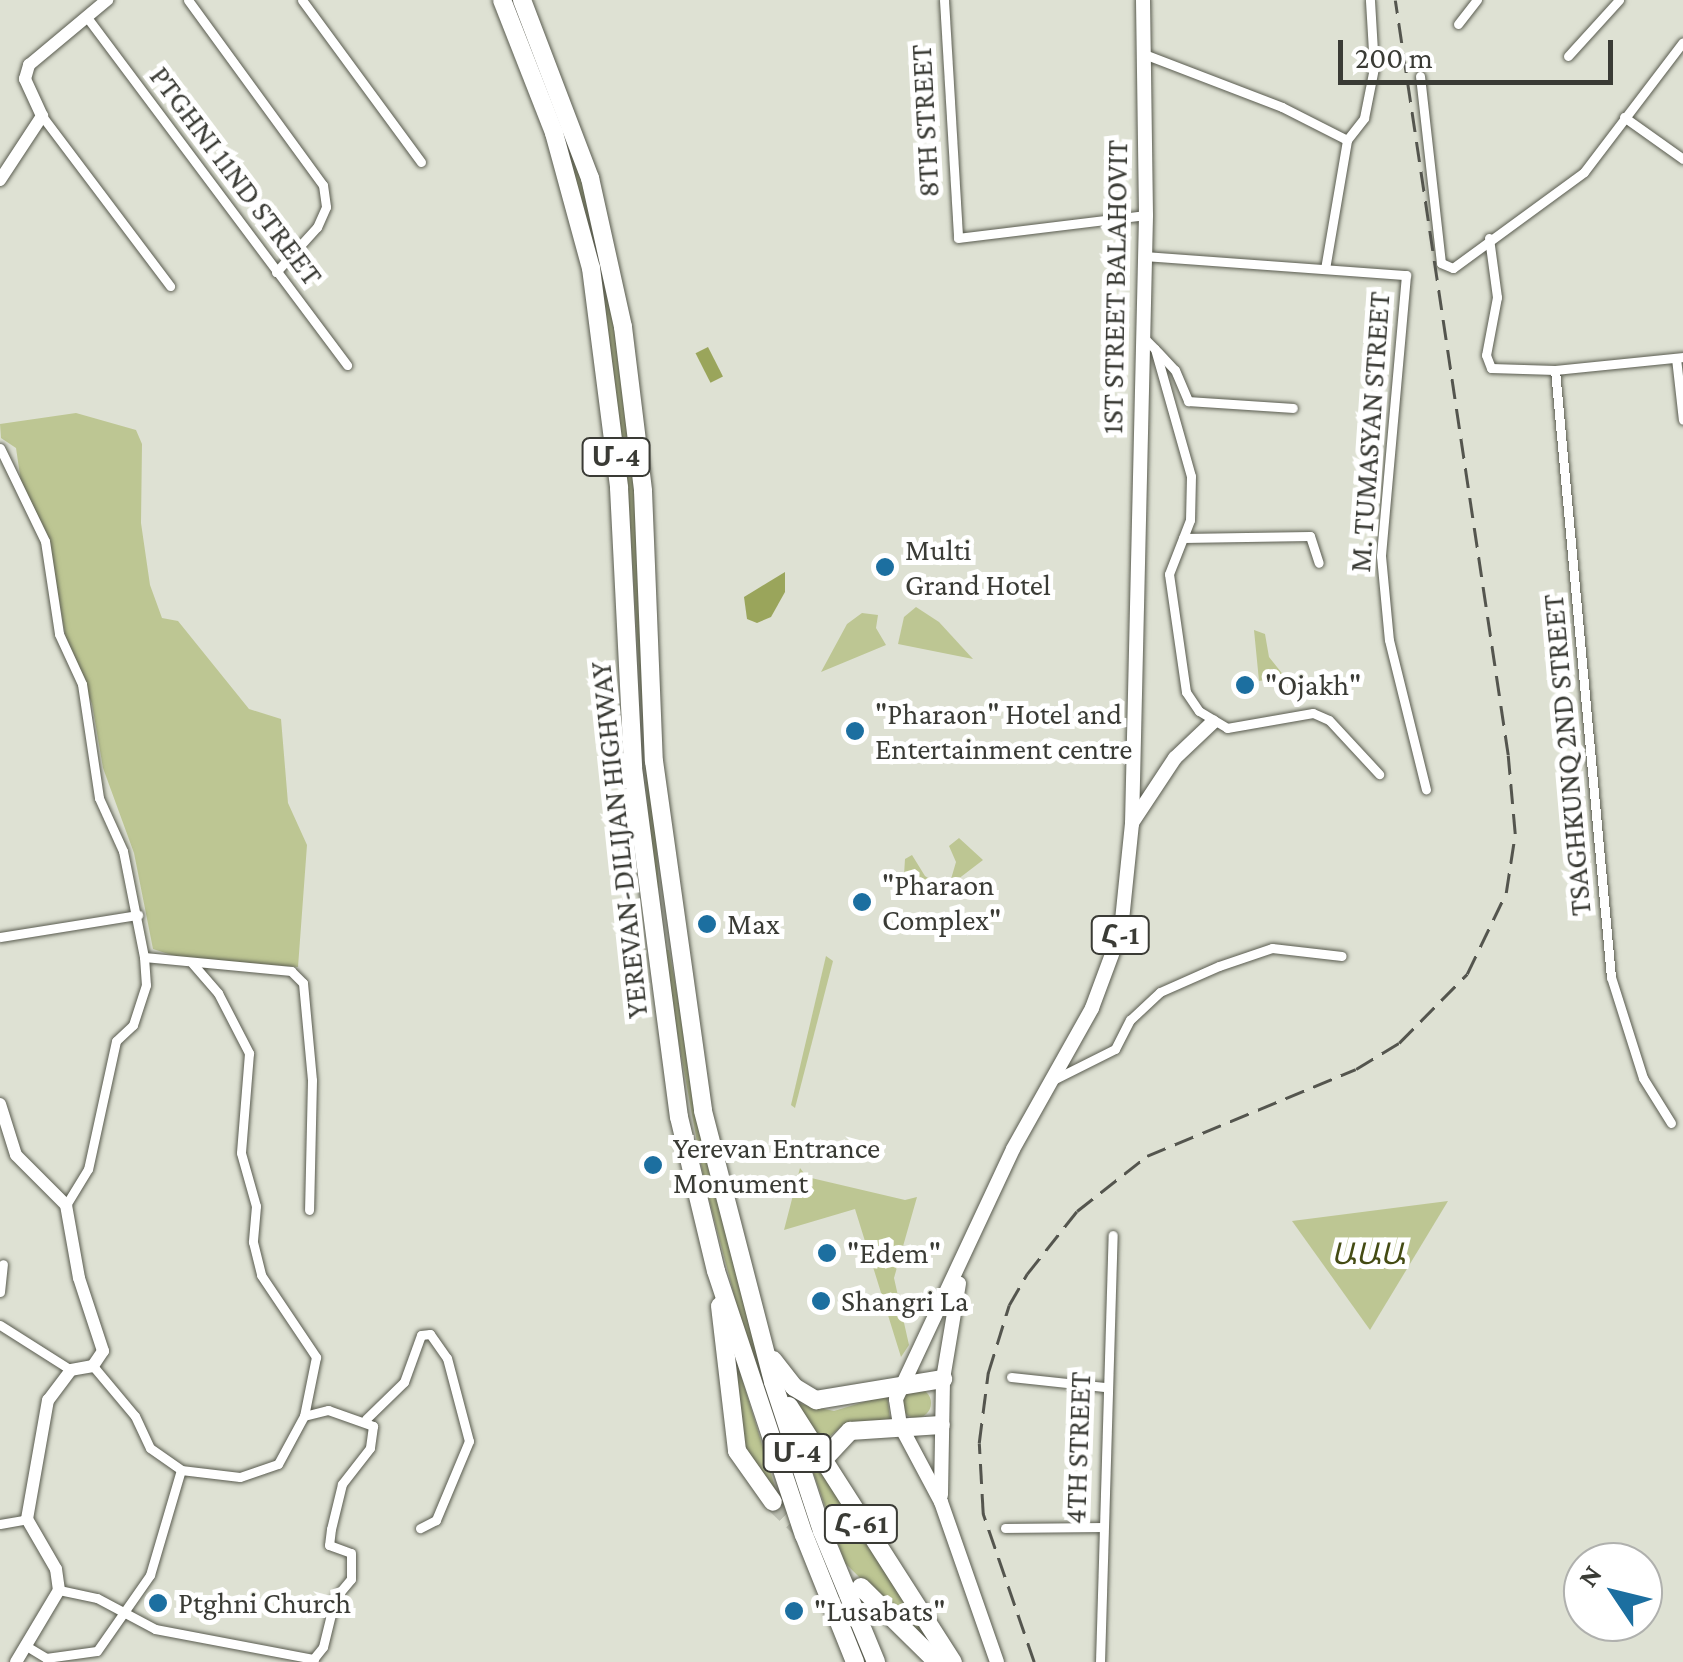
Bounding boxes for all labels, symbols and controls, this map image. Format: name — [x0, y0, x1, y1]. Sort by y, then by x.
scale bar — [1343, 20, 1618, 82]
text: 200 m — [1355, 41, 1433, 74]
street label: 8TH STREET — [903, 44, 947, 198]
street label: PTGHNI 11ND STREET — [142, 59, 330, 293]
street label: 1ST STREET BALAHOVIT — [1094, 140, 1136, 434]
street label: M. TUMASYAN STREET — [1342, 290, 1398, 574]
road number: Մ-4 — [581, 434, 651, 480]
place label: Multi Grand Hotel — [905, 532, 1051, 602]
marker: Multi Grand Hotel — [874, 556, 896, 578]
street label: TSAGHKUNQ 2ND STREET — [1535, 593, 1599, 917]
street label: YEREVAN-DILIJAN HIGHWAY — [582, 660, 656, 1020]
place label: "Ojakh" — [1265, 667, 1361, 703]
marker: "Ojakh" — [1234, 674, 1256, 696]
place label: "Pharaon" Hotel and Entertainment centre — [875, 696, 1132, 766]
marker: "Pharaon" Hotel and Entertainment centre — [844, 720, 866, 742]
place label: "Pharaon Complex" — [882, 867, 1001, 938]
marker: "Pharaon Complex" — [851, 891, 873, 913]
place label: Max — [727, 906, 780, 942]
road number: Հ-1 — [1090, 912, 1150, 958]
marker: Max — [696, 913, 718, 935]
place label: Yerevan Entrance Monument — [673, 1130, 880, 1200]
marker: Yerevan Entrance Monument — [642, 1154, 664, 1176]
place label: "Edem" — [847, 1235, 941, 1271]
park label: ԱԱԱ — [1331, 1236, 1405, 1272]
marker: "Edem" — [816, 1242, 838, 1264]
place label: Shangri La — [841, 1283, 969, 1319]
marker: Shangri La — [810, 1290, 832, 1312]
street label: 4TH STREET — [1057, 1371, 1099, 1525]
road number: Մ-4 — [762, 1430, 832, 1476]
road number: Հ-61 — [824, 1501, 898, 1547]
north arrow — [1563, 1542, 1663, 1642]
text: N — [1571, 1559, 1608, 1592]
place label: Ptghni Church — [178, 1585, 351, 1621]
marker: Ptghni Church — [147, 1592, 169, 1614]
place label: "Lusabats" — [814, 1593, 946, 1629]
marker: "Lusabats" — [783, 1600, 805, 1622]

